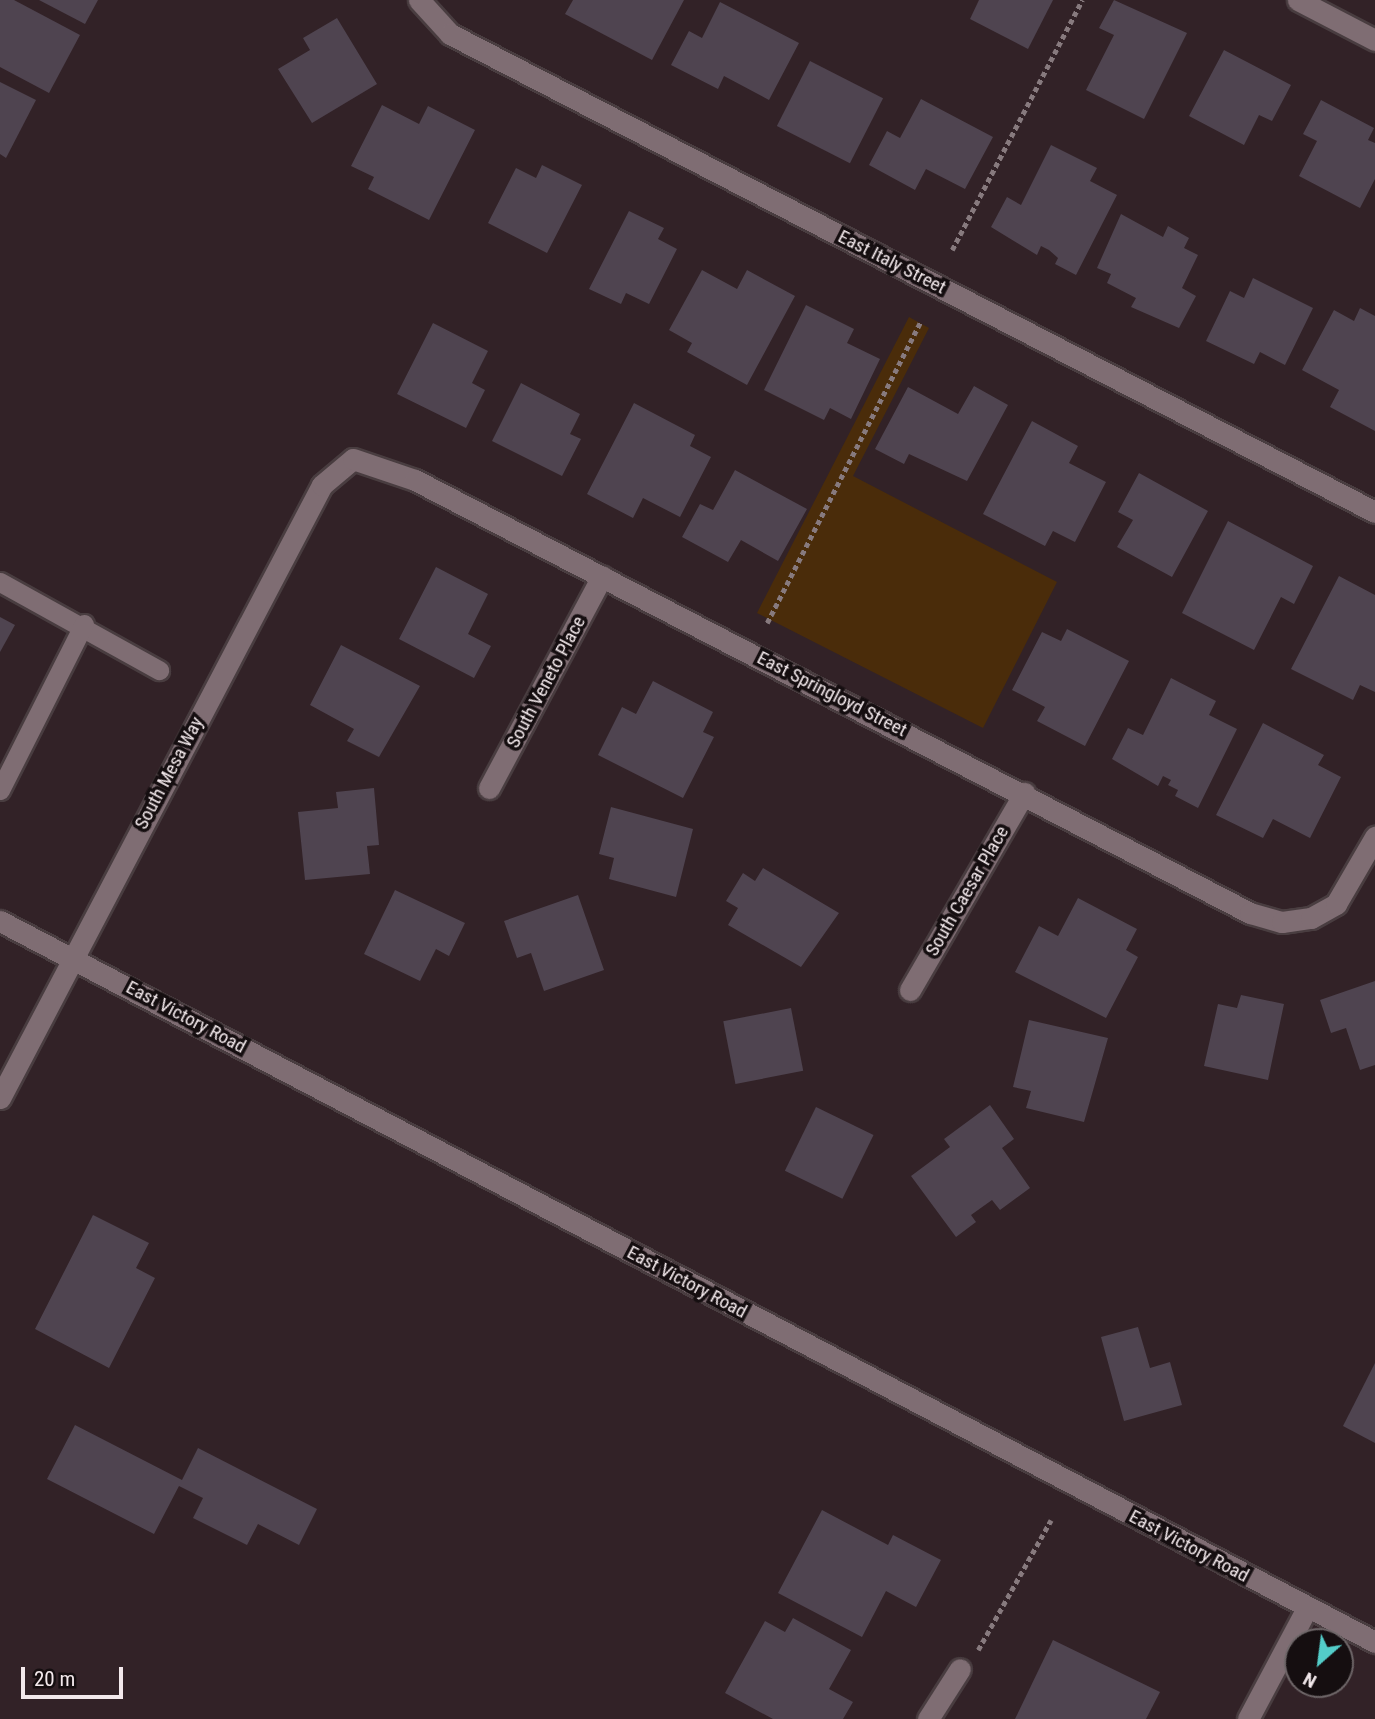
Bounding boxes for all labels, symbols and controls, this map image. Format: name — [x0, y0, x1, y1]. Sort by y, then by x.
street label: East Italy Street — [834, 225, 950, 299]
street label: South Veneto Place — [502, 612, 590, 752]
street label: East Springloyd Street — [753, 646, 911, 742]
street label: South Mesa Way — [130, 713, 208, 833]
street label: South Caesar Place — [921, 822, 1013, 960]
street label: East Victory Road — [122, 976, 250, 1058]
street label: East Victory Road — [623, 1241, 751, 1323]
street label: East Victory Road — [1125, 1505, 1253, 1587]
north arrow — [1284, 1628, 1354, 1698]
scale bar — [24, 1652, 126, 1696]
text: 20 m — [34, 1667, 75, 1691]
text: N — [1299, 1667, 1320, 1693]

